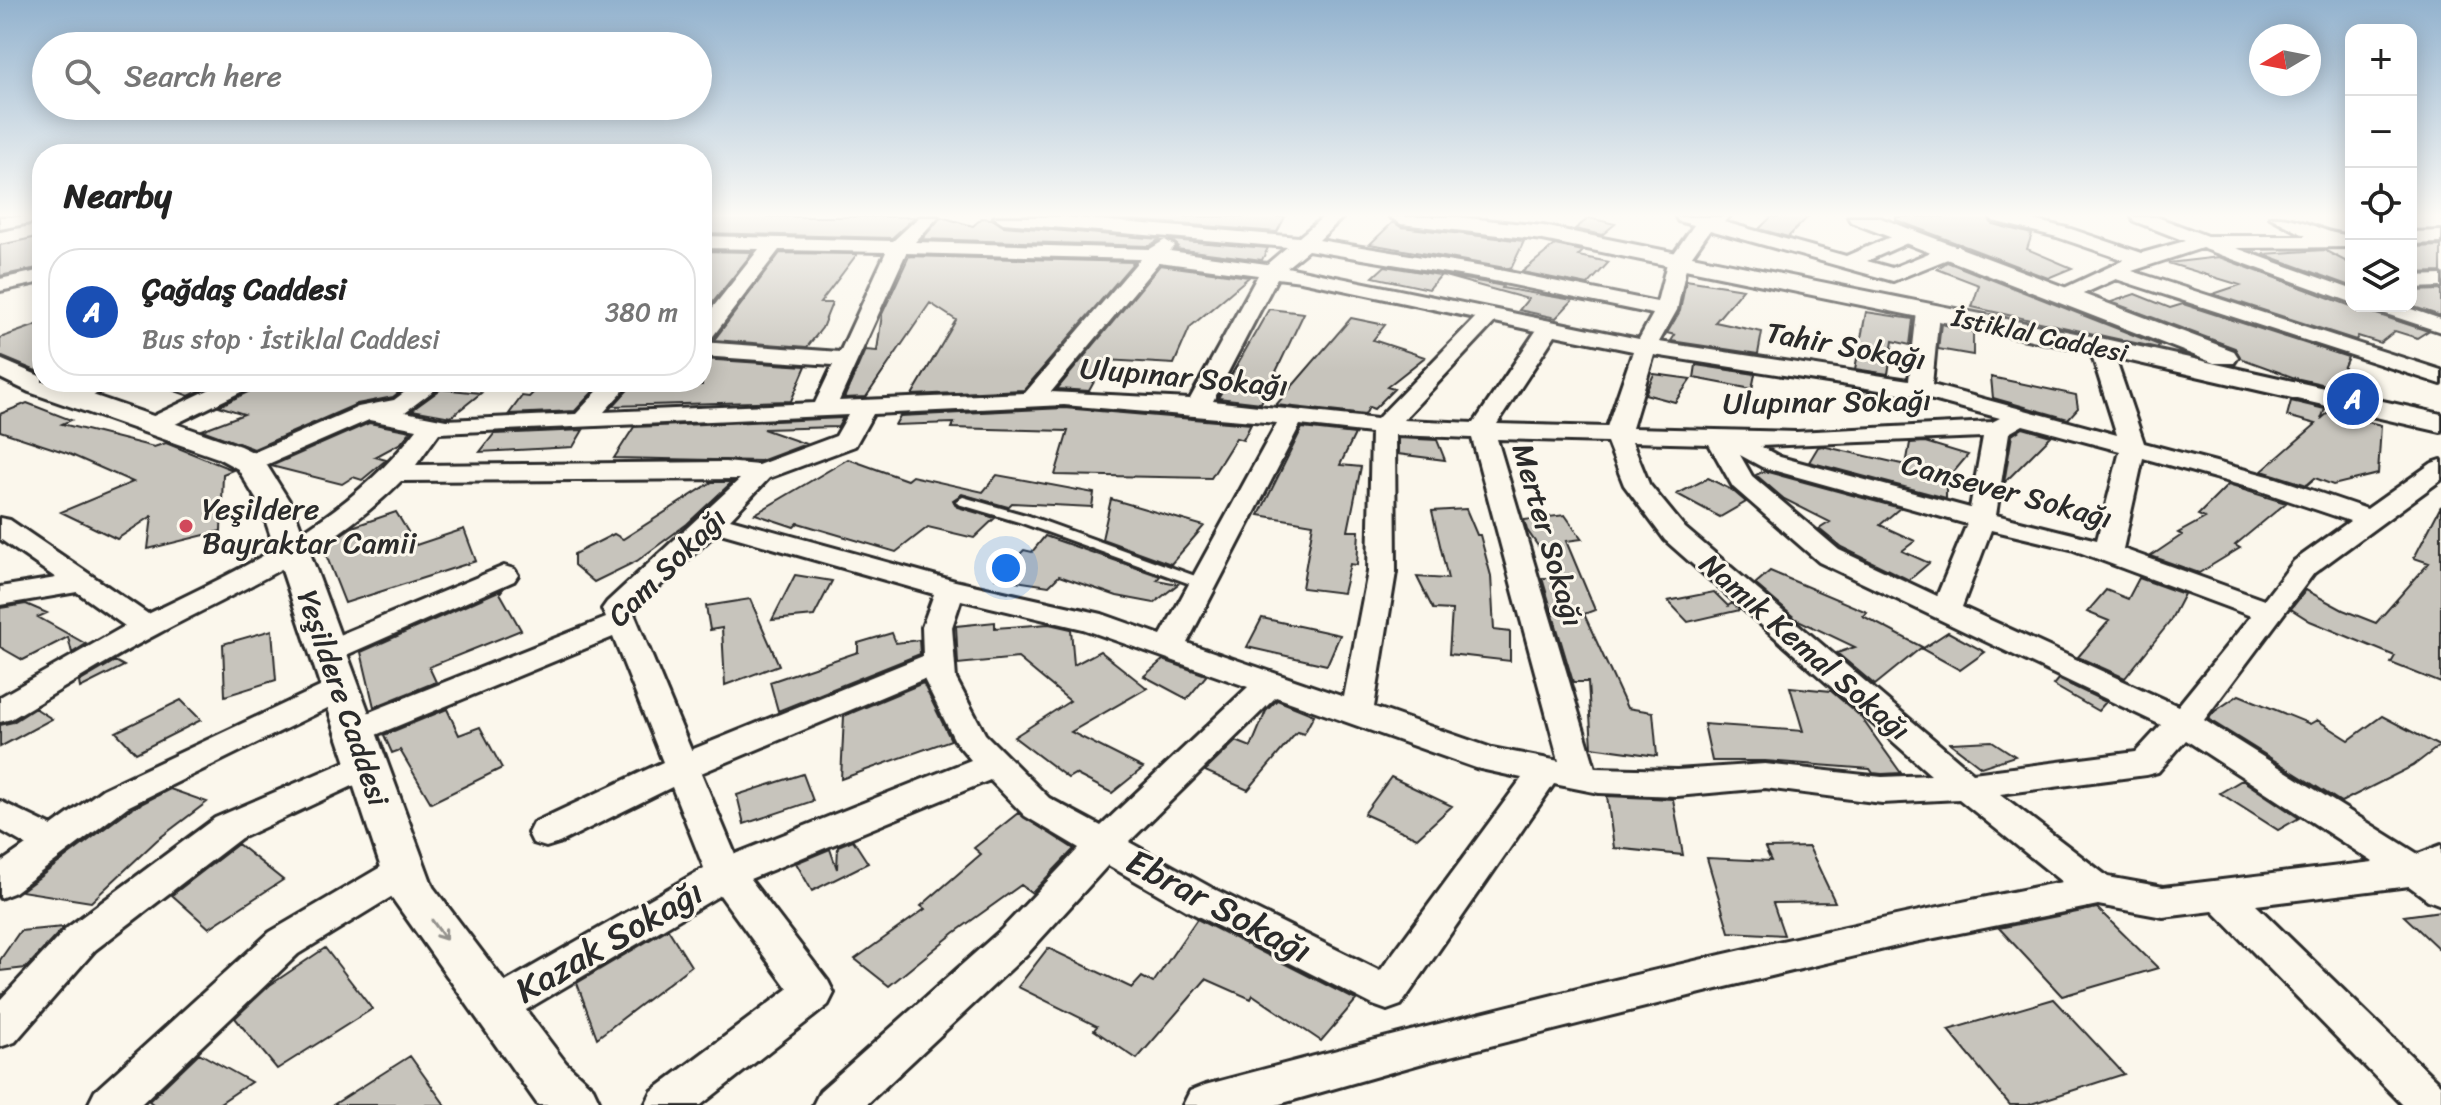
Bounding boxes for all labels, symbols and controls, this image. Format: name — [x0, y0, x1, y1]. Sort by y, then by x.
north arrow — [2249, 24, 2321, 96]
map controls — [2345, 24, 2417, 312]
button: + — [2345, 24, 2417, 96]
search box — [32, 32, 712, 120]
text: Search here — [124, 49, 282, 103]
icon: search — [60, 54, 104, 98]
button: − — [2345, 96, 2417, 168]
text: Nearby — [64, 166, 172, 226]
button: locate — [2345, 168, 2417, 240]
button: layers — [2345, 240, 2417, 312]
text: Çağdaş Caddesi — [142, 262, 346, 316]
text: A — [83, 289, 101, 335]
text: 380 m — [605, 289, 678, 335]
street label: İstiklal Caddesi — [1947, 294, 2133, 376]
street label: Tahir Sokağı — [1762, 305, 1930, 387]
text: Bus stop · İstiklal Caddesi — [142, 316, 439, 362]
street label: Ulupınar Sokağı — [1078, 341, 1290, 413]
pin: A — [2327, 369, 2379, 429]
street label: Ulupınar Sokağı — [1722, 373, 1932, 431]
street label: Merter Sokağı — [1496, 437, 1600, 633]
street label: Cansever Sokağı — [1896, 437, 2118, 545]
place label: Yeşildere Bayraktar Camii — [202, 482, 417, 570]
street label: Cam Sokağı — [594, 494, 740, 640]
marker: Yeşildere Bayraktar Camii — [177, 517, 195, 535]
street label: Namık Kemal Sokağı — [1686, 539, 1924, 755]
your location — [986, 548, 1026, 588]
street label: Yeşildere Caddesi — [281, 583, 406, 815]
street label: Ebrar Sokağı — [1114, 830, 1324, 982]
street label: Kazak Sokağı — [502, 861, 716, 1021]
one-way arrow — [430, 919, 447, 940]

